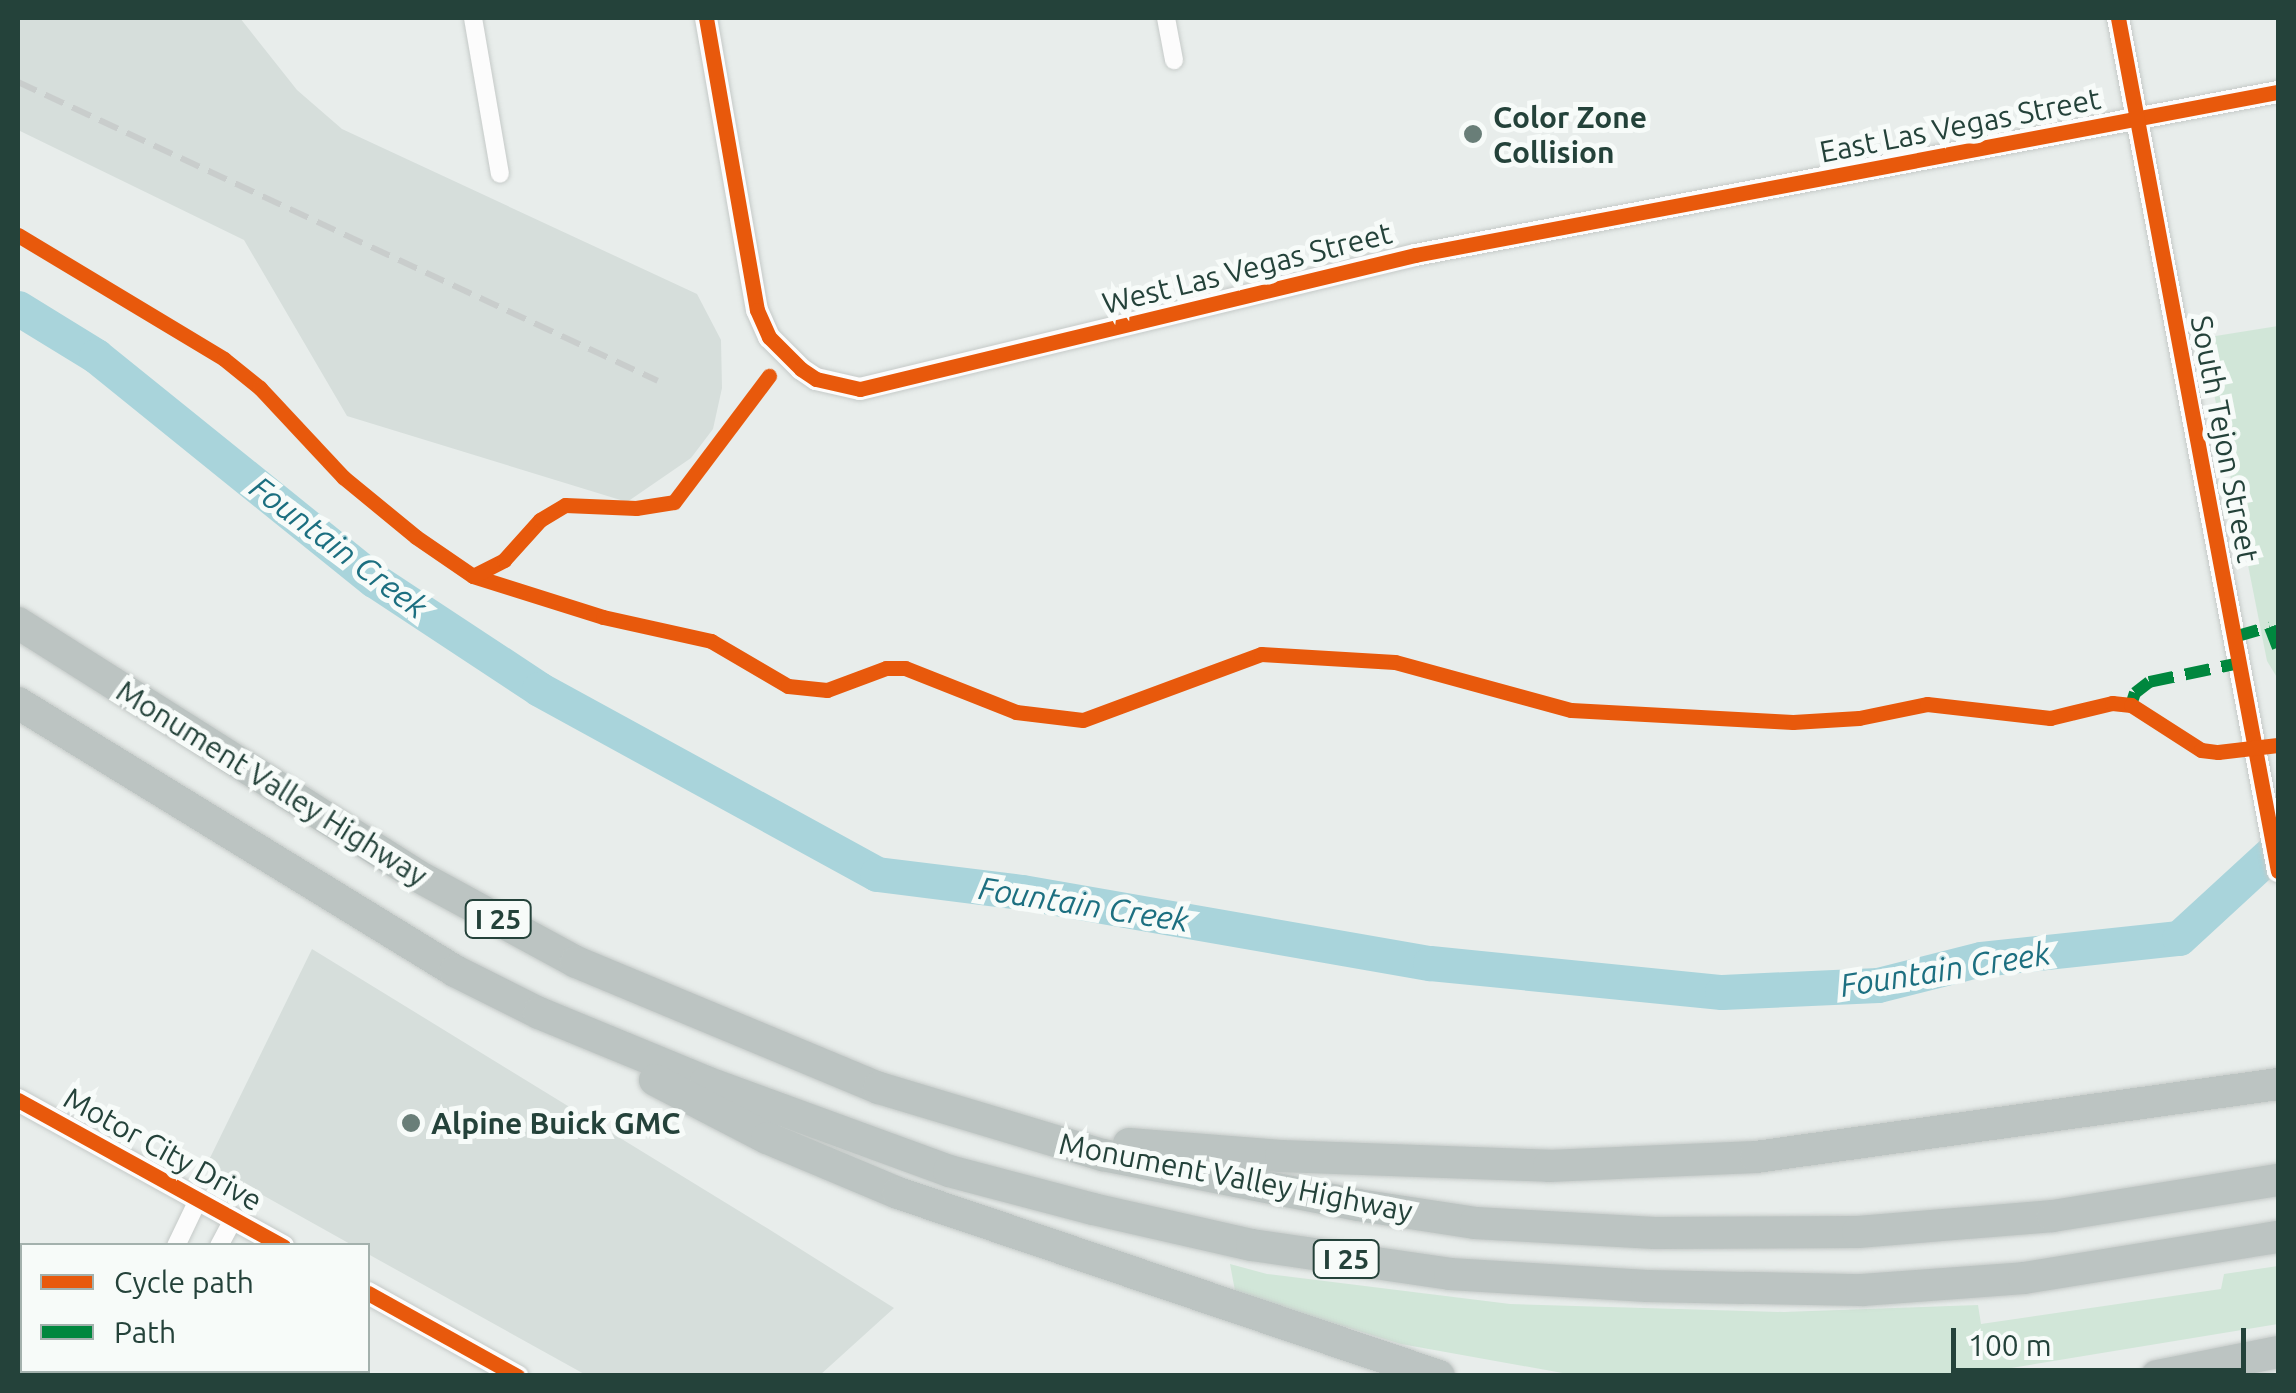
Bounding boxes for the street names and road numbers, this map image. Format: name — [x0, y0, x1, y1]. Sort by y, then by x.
street label: East Las Vegas Street — [1817, 80, 2103, 170]
street label: West Las Vegas Street — [1099, 215, 1395, 321]
street label: South Tejon Street — [2183, 313, 2267, 565]
street label: Monument Valley Highway — [110, 673, 434, 893]
road number: I 25 — [463, 896, 533, 942]
street label: Motor City Drive — [58, 1080, 268, 1218]
street label: Monument Valley Highway — [1056, 1125, 1416, 1229]
road number: I 25 — [1311, 1236, 1381, 1282]

